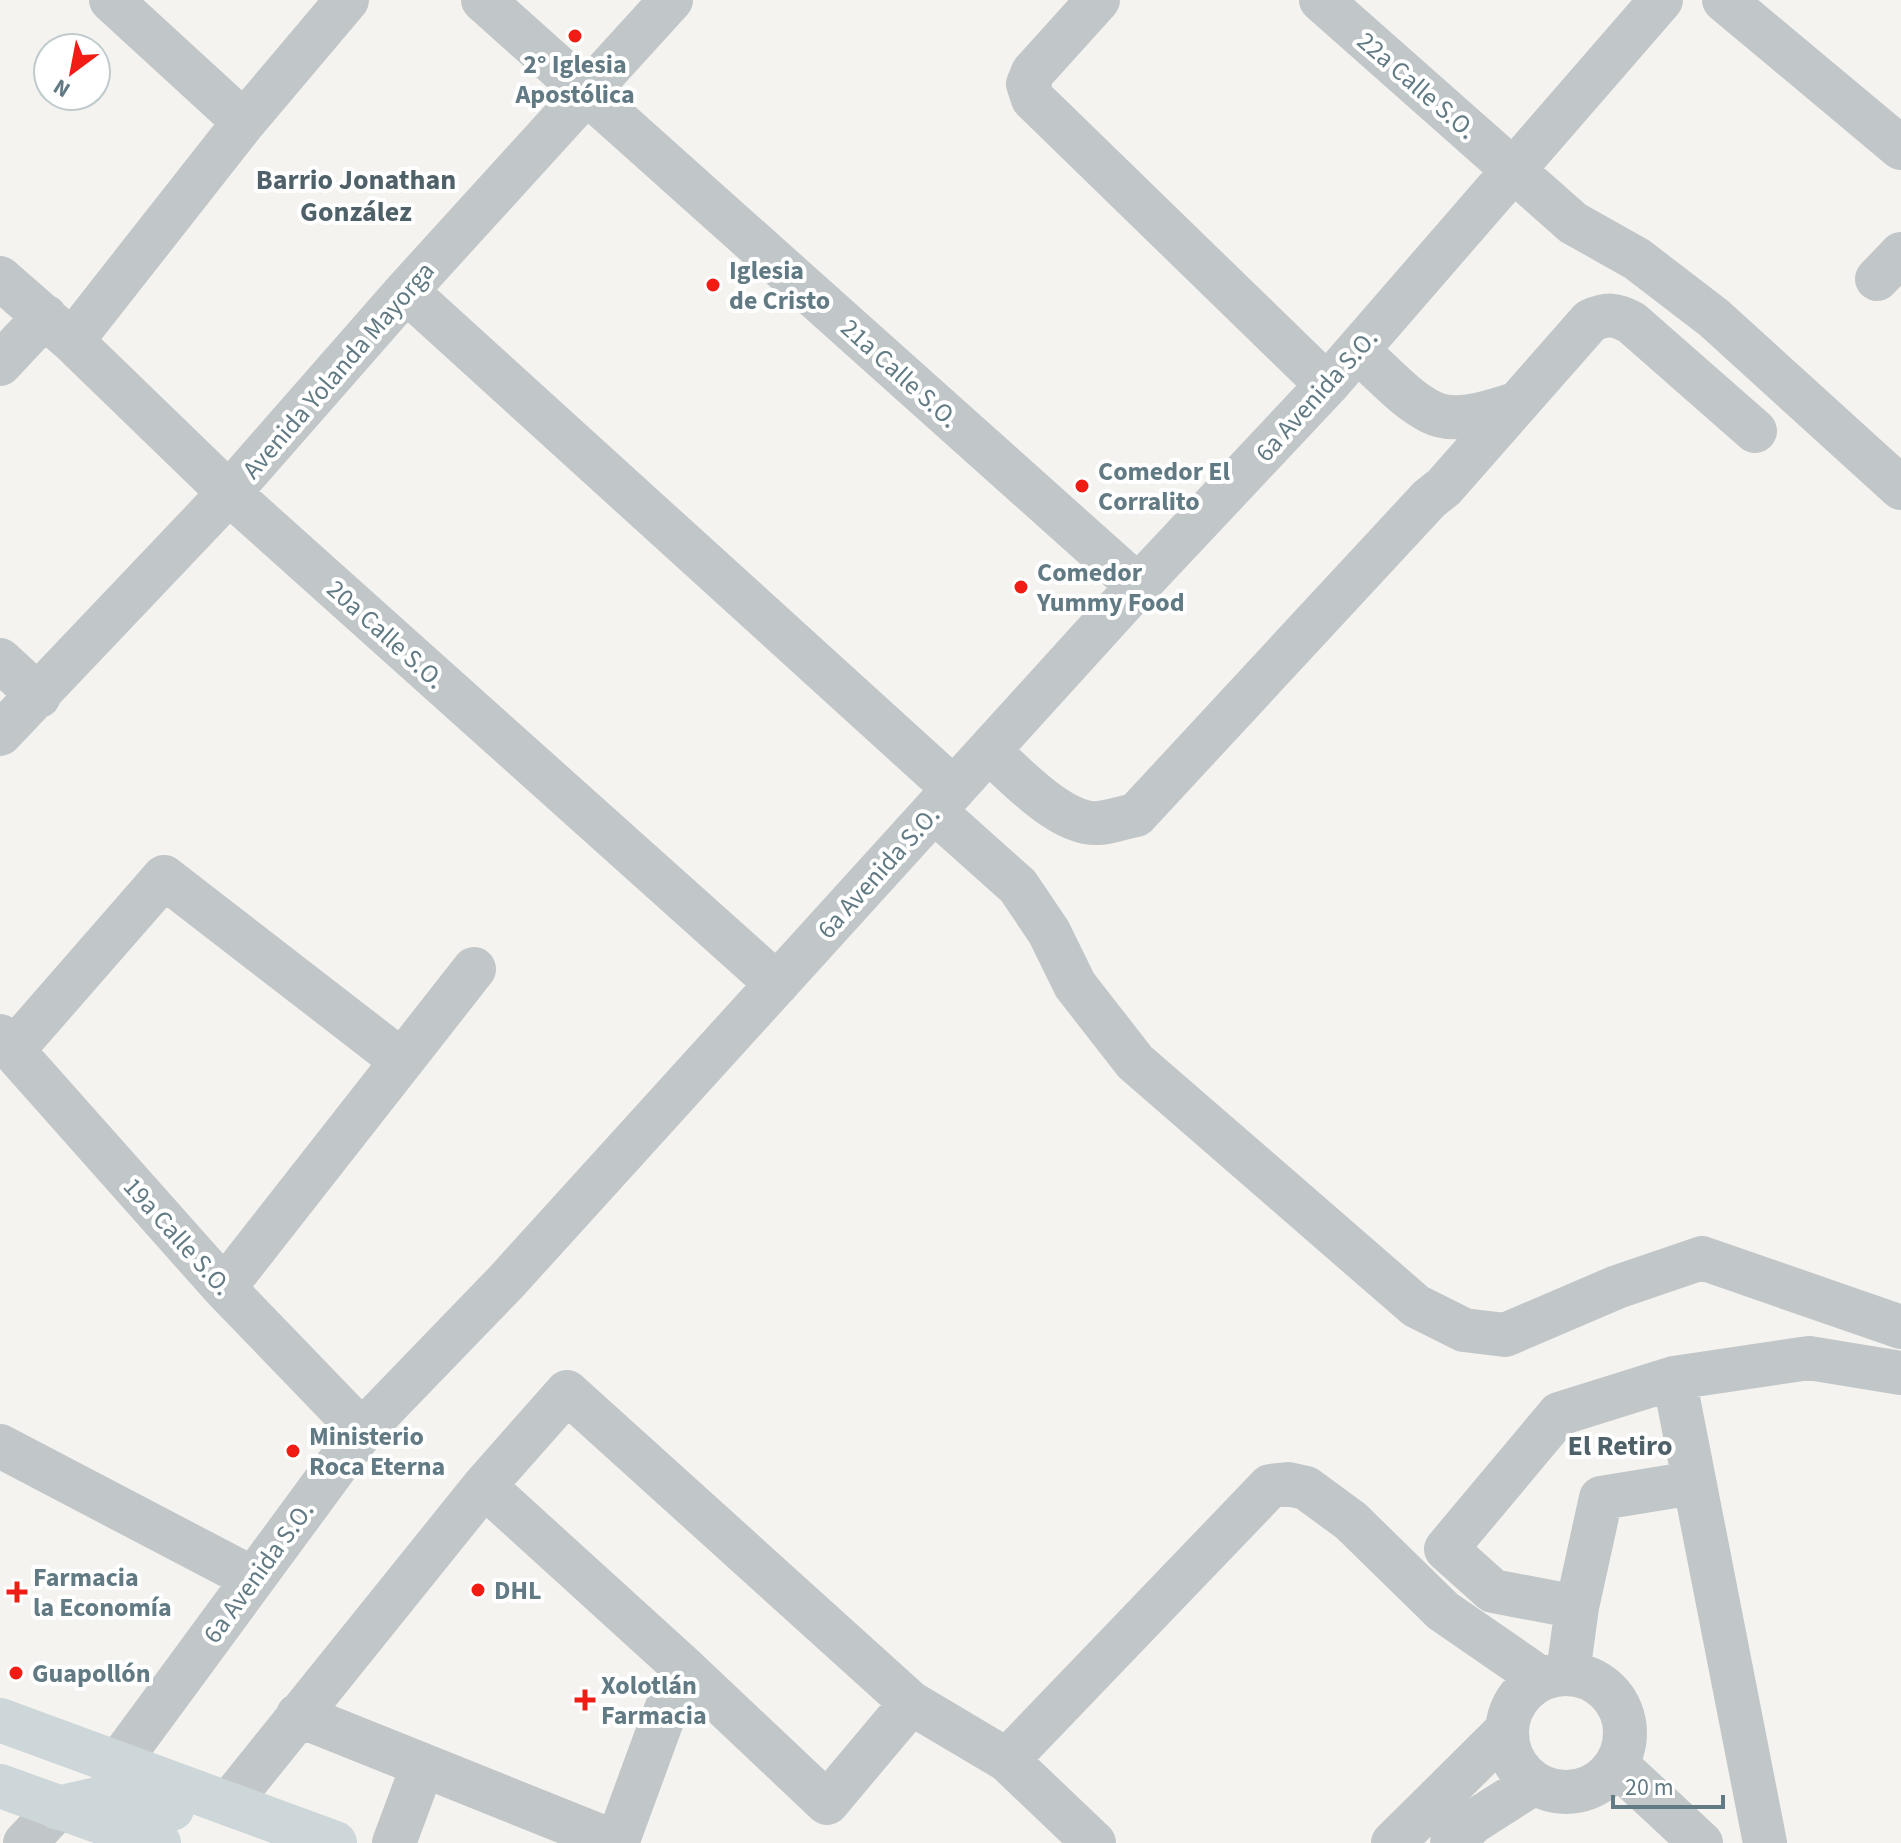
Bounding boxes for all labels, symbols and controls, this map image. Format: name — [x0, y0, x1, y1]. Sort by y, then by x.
street label: 22a Calle S.O. — [1349, 23, 1484, 148]
marker: 2° Iglesia Apostólica — [566, 27, 584, 45]
north arrow — [32, 32, 112, 112]
place label: 2° Iglesia Apostólica — [514, 46, 635, 113]
text: N — [47, 71, 77, 106]
district label: Barrio Jonathan González — [256, 160, 456, 232]
place label: Iglesia de Cristo — [729, 252, 830, 319]
street label: Avenida Yolanda Mayorga — [234, 254, 443, 487]
marker: Iglesia de Cristo — [704, 276, 722, 294]
street label: 21a Calle S.O. — [832, 310, 967, 436]
street label: 6a Avenida S.O. — [1247, 321, 1386, 470]
place label: Comedor El Corralito — [1098, 453, 1230, 520]
marker: Comedor El Corralito — [1073, 477, 1091, 495]
place label: Comedor Yummy Food — [1036, 554, 1185, 621]
street label: 20a Calle S.O. — [318, 571, 453, 697]
marker: Comedor Yummy Food — [1012, 578, 1030, 596]
street label: 6a Avenida S.O. — [809, 798, 948, 947]
street label: 19a Calle S.O. — [115, 1169, 241, 1304]
place label: Ministerio Roca Eterna — [309, 1418, 445, 1485]
district label: El Retiro — [1568, 1426, 1672, 1466]
marker: Ministerio Roca Eterna — [284, 1442, 302, 1460]
street label: 6a Avenida S.O. — [194, 1494, 323, 1651]
place label: Farmacia la Economía — [33, 1559, 172, 1626]
place label: DHL — [494, 1572, 542, 1609]
marker: DHL — [469, 1581, 487, 1599]
marker: Farmacia la Economía — [8, 1583, 26, 1601]
place label: Guapollón — [32, 1655, 151, 1692]
marker: Guapollón — [7, 1664, 25, 1682]
place label: Xolotlán Farmacia — [601, 1667, 707, 1734]
marker: Xolotlán Farmacia — [576, 1691, 594, 1709]
scale bar — [1613, 1759, 1723, 1809]
text: 20 m — [1625, 1770, 1674, 1805]

